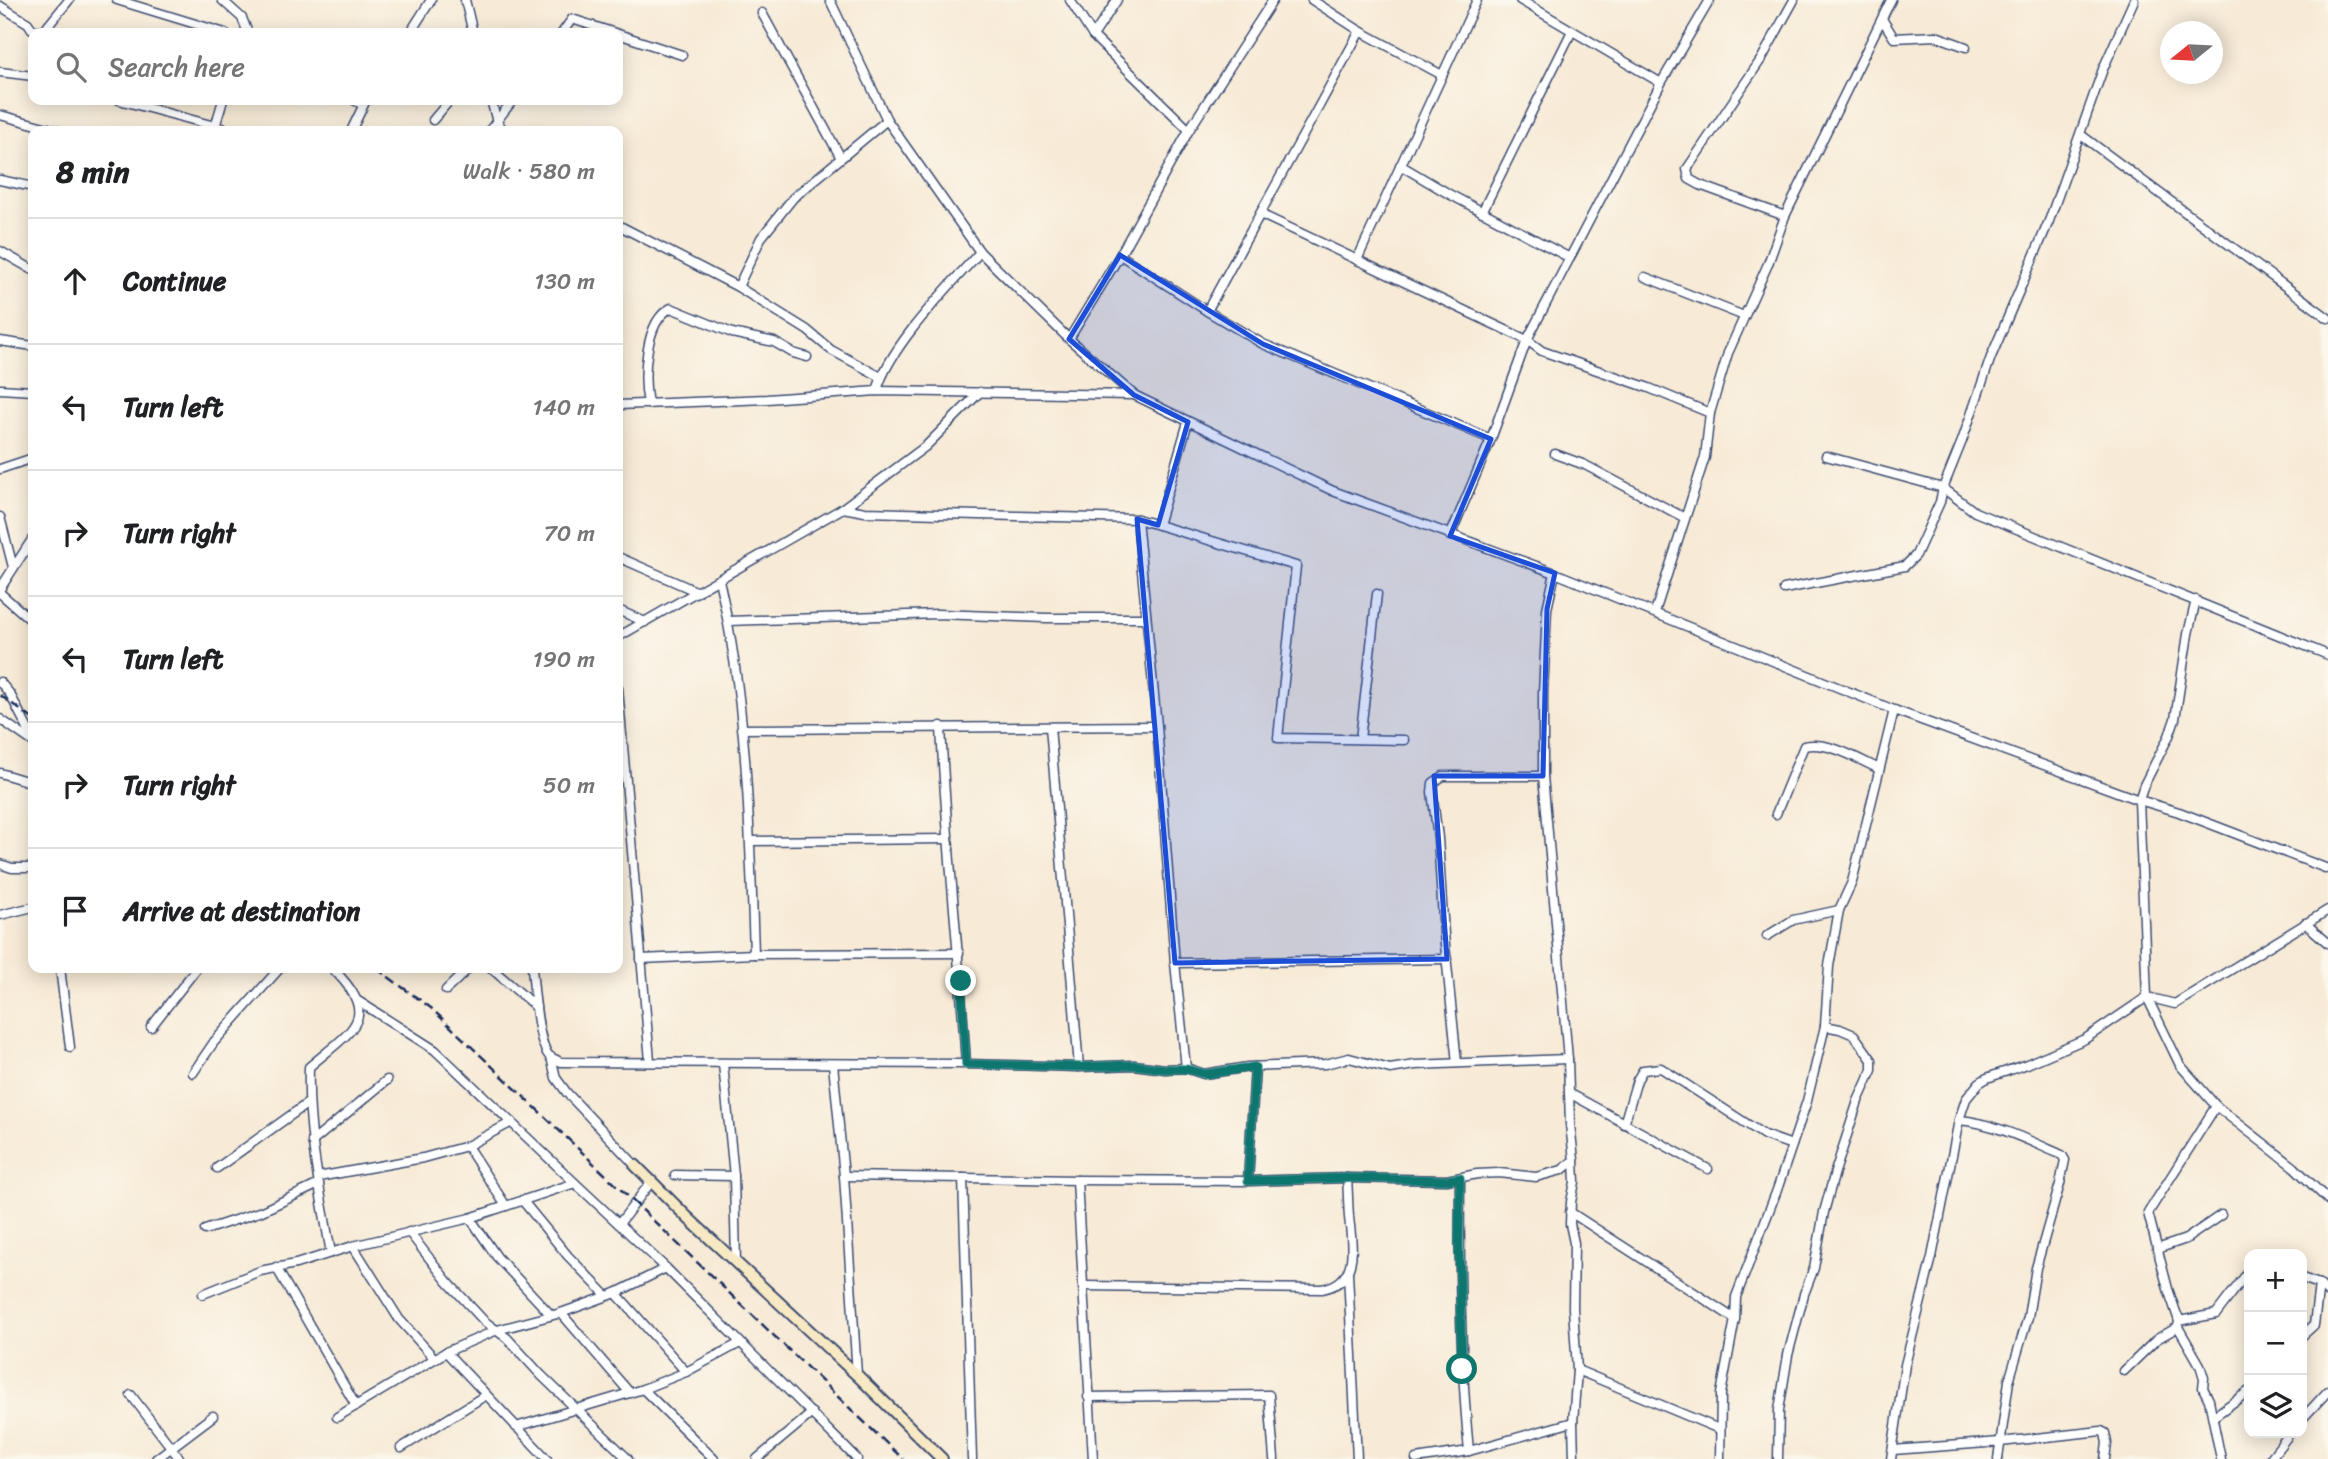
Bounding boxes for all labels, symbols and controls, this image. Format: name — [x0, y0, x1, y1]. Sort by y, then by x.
north arrow — [2160, 21, 2223, 84]
search box — [28, 28, 623, 105]
text: Search here — [108, 44, 245, 90]
icon: search — [52, 48, 90, 86]
text: 8 min — [56, 145, 129, 199]
text: Walk · 580 m — [463, 151, 595, 192]
text: Continue — [123, 258, 226, 304]
text: 130 m — [534, 261, 595, 302]
icon: ahead — [56, 262, 94, 300]
text: Turn left — [123, 384, 223, 430]
text: 140 m — [533, 387, 595, 428]
icon: left — [56, 388, 94, 426]
text: Turn right — [123, 510, 236, 556]
text: 70 m — [544, 513, 595, 554]
icon: right — [56, 514, 94, 552]
text: Turn left — [123, 636, 223, 682]
text: 190 m — [533, 639, 595, 680]
icon: left — [56, 640, 94, 678]
text: Turn right — [123, 762, 236, 808]
text: 50 m — [543, 765, 595, 806]
icon: right — [56, 766, 94, 804]
text: Arrive at destination — [123, 888, 360, 934]
icon: arrive — [56, 892, 94, 930]
route end — [945, 965, 976, 996]
map controls — [2244, 1249, 2307, 1438]
button: + — [2244, 1249, 2307, 1312]
button: − — [2244, 1312, 2307, 1375]
route start — [1446, 1353, 1477, 1384]
button: layers — [2244, 1375, 2307, 1438]

